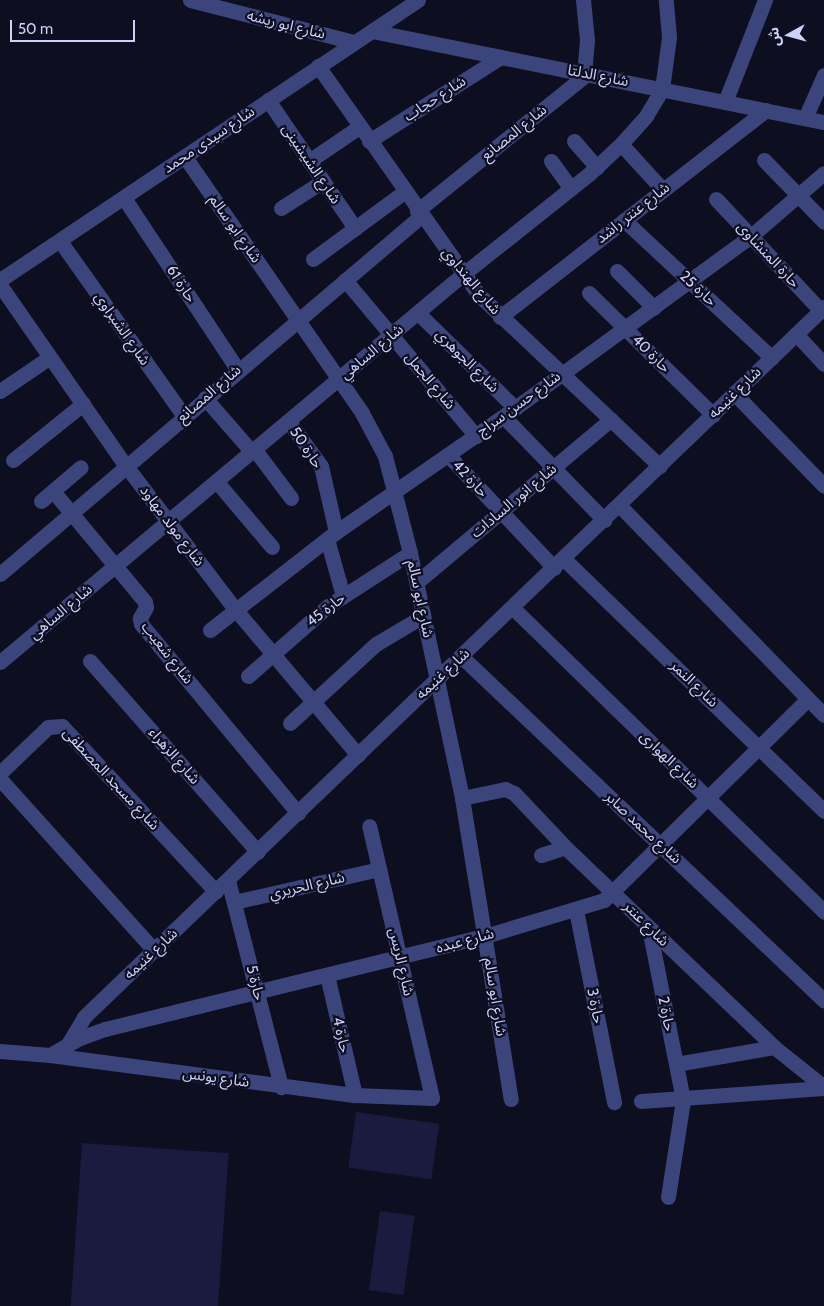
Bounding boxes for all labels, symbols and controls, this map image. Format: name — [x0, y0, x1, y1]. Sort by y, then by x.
street label: شارع ابو ريشه — [245, 7, 327, 43]
scale bar — [12, 10, 138, 42]
north arrow — [764, 10, 814, 60]
text: 50 m — [18, 20, 53, 38]
text: ش — [764, 26, 784, 47]
street label: شارع الدلتا — [566, 61, 630, 91]
street label: شارع حجاب — [401, 72, 469, 126]
street label: شارع المصانع — [478, 101, 550, 165]
street label: شارع سيدى محمد — [160, 103, 258, 177]
street label: شارع الشيشينى — [278, 120, 344, 208]
street label: شارع عنتر راشد — [593, 179, 673, 247]
street label: شارع ابو سالم — [205, 191, 265, 267]
street label: حارة المنشاوى — [733, 218, 803, 292]
street label: شارع الهنداوي — [438, 244, 504, 318]
street label: حارة 61 — [162, 262, 200, 306]
street label: حارة 25 — [676, 268, 720, 310]
street label: شارع الشبراوي — [90, 289, 154, 369]
street label: شارع الساهي — [337, 320, 407, 384]
street label: شارع الجوهري — [431, 325, 503, 397]
street label: حارة 40 — [628, 331, 674, 377]
street label: شارع الجمل — [401, 349, 459, 413]
street label: شارع المصانع — [173, 361, 245, 427]
street label: شارع غنيمه — [705, 363, 765, 423]
street label: شارع حسن سراج — [474, 368, 564, 440]
street label: حارة 50 — [286, 424, 326, 472]
street label: حارة 42 — [448, 457, 492, 501]
street label: شارع انور السادات — [467, 460, 561, 542]
street label: شارع مولد مهاود — [136, 482, 208, 570]
street label: شارع ابو سالم — [403, 558, 437, 640]
street label: شارع الساهي — [26, 580, 96, 644]
street label: حارة 45 — [303, 589, 349, 631]
street label: شارع شعيب — [137, 618, 197, 688]
street label: شارع غنيمه — [412, 645, 474, 703]
street label: شارع النمر — [666, 657, 722, 711]
street label: شارع مسجد المصطفى — [59, 724, 163, 834]
street label: شارع الزهراء — [144, 724, 204, 788]
street label: شارع الهوارى — [636, 727, 702, 793]
street label: شارع محمد صابر — [601, 788, 685, 868]
street label: شارع الحريري — [267, 869, 347, 903]
street label: شارع عنتر — [620, 898, 672, 950]
street label: شارع غنيمه — [120, 925, 182, 983]
street label: شارع عبده — [434, 925, 496, 957]
street label: شارع الريس — [384, 926, 418, 998]
street label: شارع ابو سالم — [480, 957, 510, 1037]
street label: حارة 5 — [242, 964, 268, 1002]
street label: حارة 3 — [583, 987, 607, 1025]
street label: حارة 2 — [654, 995, 678, 1033]
street label: حارة 4 — [328, 1015, 354, 1055]
street label: شارع يونس — [181, 1064, 251, 1092]

